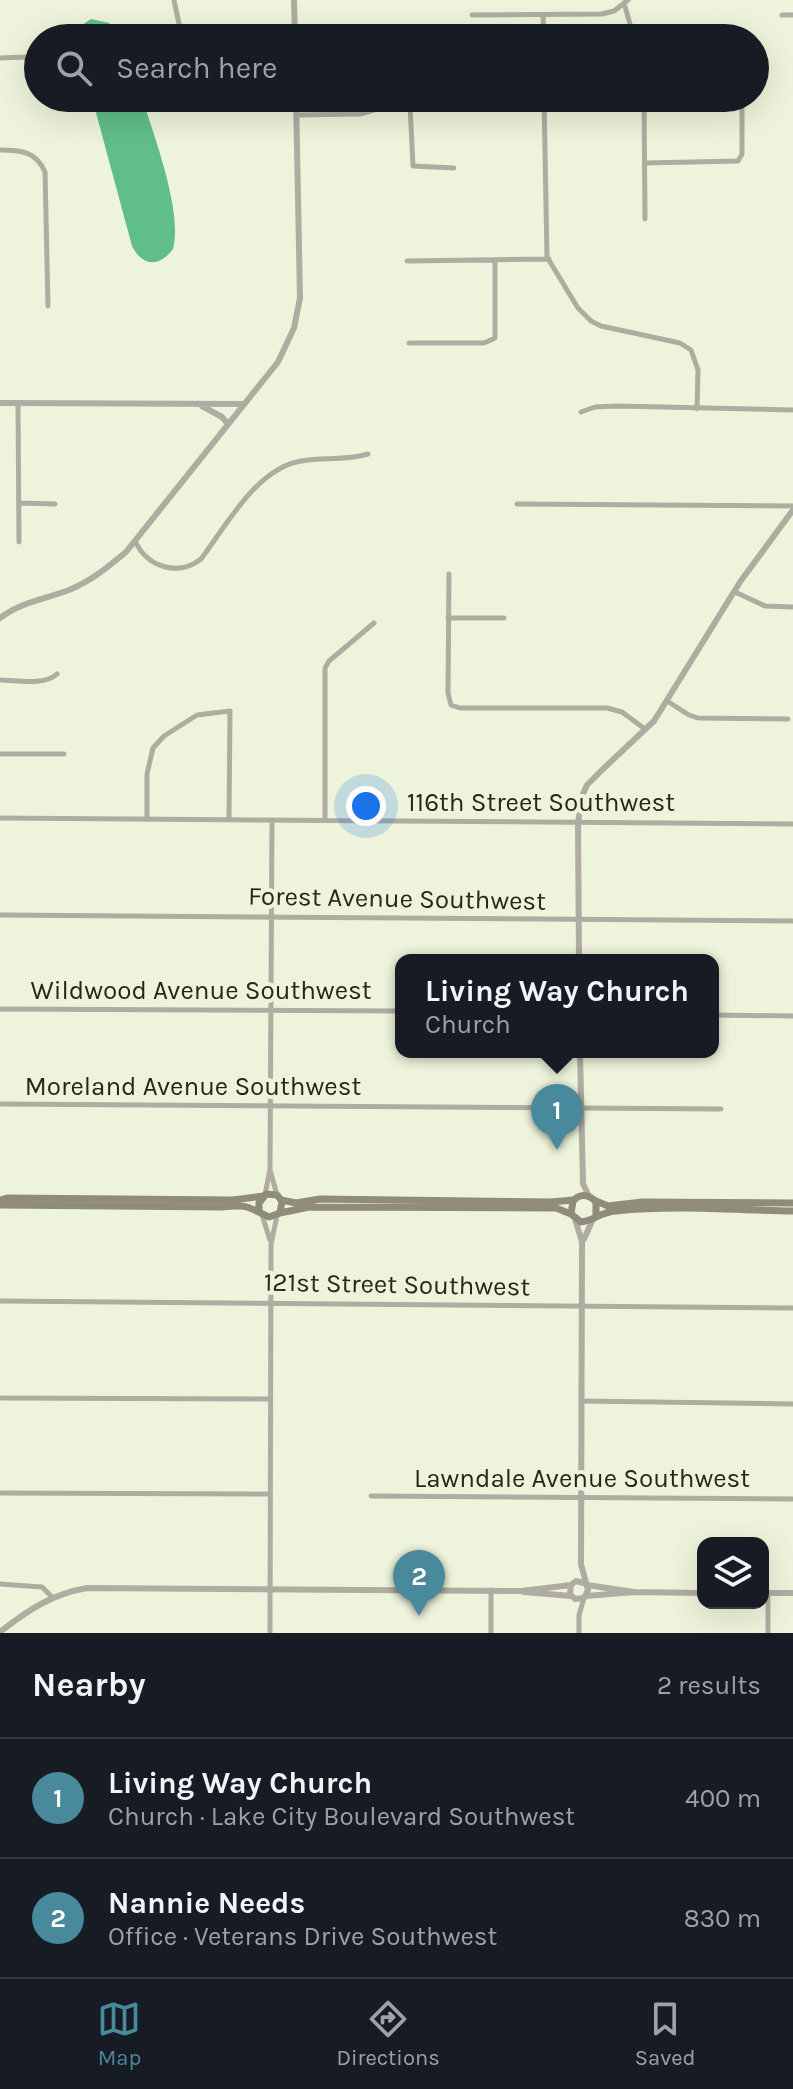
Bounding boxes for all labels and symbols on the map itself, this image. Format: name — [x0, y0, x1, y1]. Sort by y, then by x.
your location — [346, 786, 386, 826]
street label: 116th Street Southwest — [407, 787, 675, 818]
street label: Forest Avenue Southwest — [248, 880, 546, 917]
street label: Wildwood Avenue Southwest — [30, 975, 372, 1006]
street label: Moreland Avenue Southwest — [25, 1071, 361, 1102]
pin: 1 — [531, 1084, 583, 1150]
street label: 121st Street Southwest — [264, 1267, 531, 1302]
street label: Lawndale Avenue Southwest — [414, 1463, 750, 1494]
pin: 2 — [393, 1550, 445, 1616]

